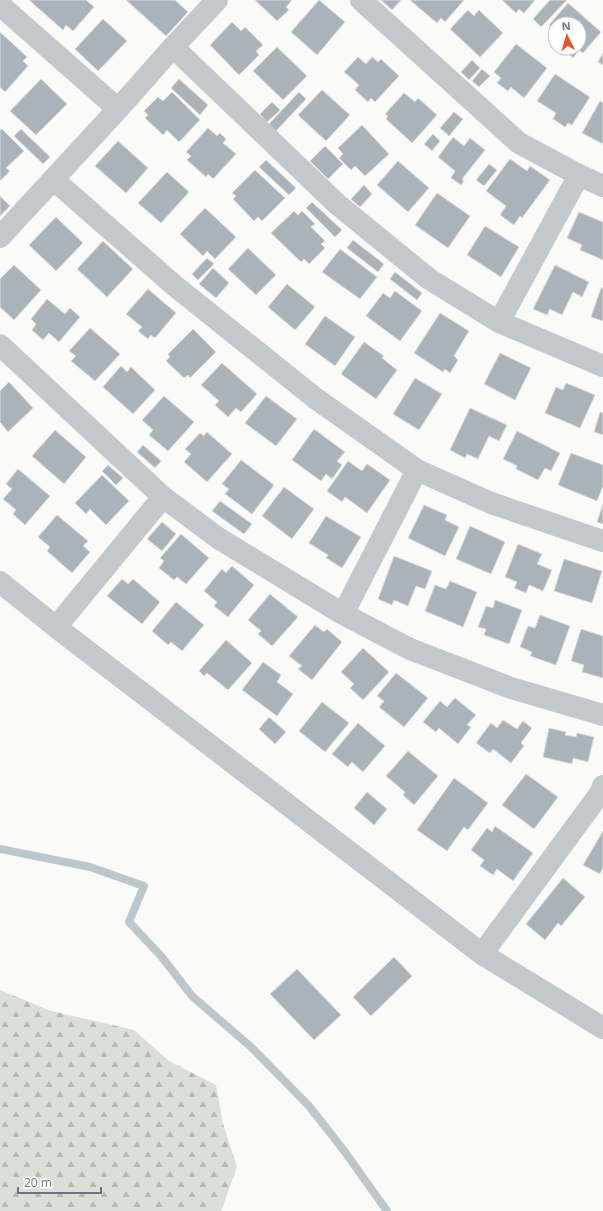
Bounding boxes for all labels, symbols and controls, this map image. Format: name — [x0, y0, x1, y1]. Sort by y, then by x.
north arrow — [547, 16, 587, 56]
text: N — [561, 18, 571, 33]
scale bar — [18, 1169, 101, 1195]
text: 20 m — [24, 1174, 52, 1191]

